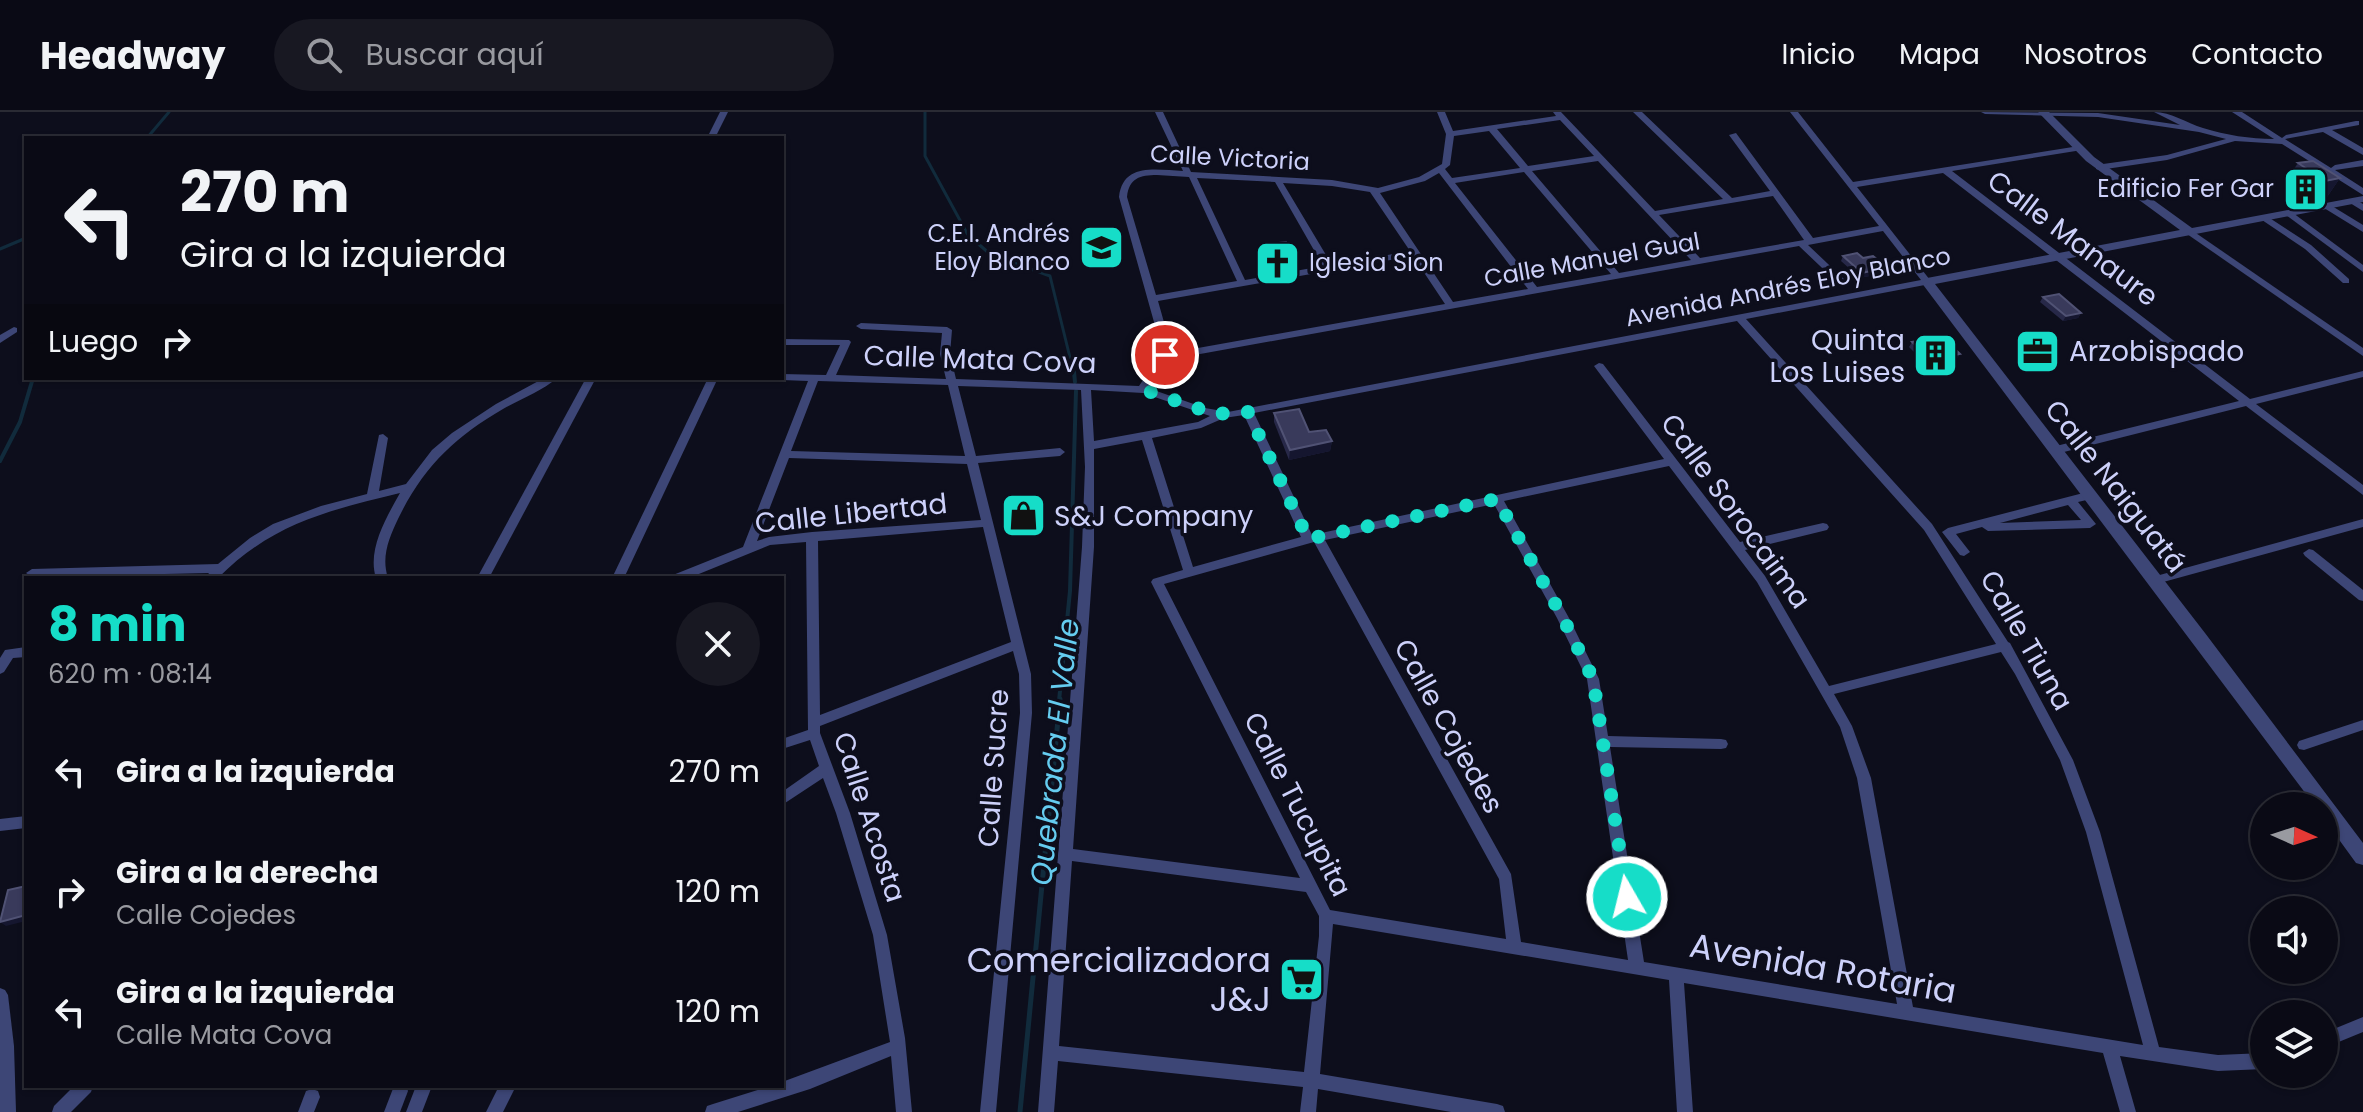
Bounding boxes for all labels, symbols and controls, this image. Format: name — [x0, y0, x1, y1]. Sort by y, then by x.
search box — [274, 19, 834, 91]
text: Headway — [40, 29, 226, 82]
icon: search — [302, 33, 346, 77]
text: Buscar aquí — [366, 33, 544, 76]
text: Inicio — [1782, 35, 1855, 74]
text: Mapa — [1899, 35, 1980, 74]
text: Nosotros — [2024, 35, 2147, 74]
text: Contacto — [2191, 35, 2323, 74]
street label: Calle Victoria — [1149, 137, 1311, 178]
text: 270 m — [180, 153, 350, 232]
street label: Calle Manaure — [1979, 161, 2166, 316]
building icon: Edificio Fer Gar — [2281, 165, 2329, 213]
icon: left — [48, 168, 152, 272]
place label: Edificio Fer Gar — [2097, 172, 2274, 205]
place label: C.E.I. Andrés Eloy Blanco — [928, 217, 1070, 278]
school or university icon: C.E.I. Andrés Eloy Blanco — [1077, 224, 1125, 272]
street label: Calle Manuel Gual — [1481, 224, 1703, 295]
text: Gira a la izquierda — [180, 229, 507, 280]
church icon: Iglesia Sion — [1254, 239, 1302, 287]
street label: Avenida Andrés Eloy Blanco — [1622, 239, 1953, 334]
place label: Iglesia Sion — [1309, 246, 1444, 279]
text: Luego — [48, 320, 138, 363]
icon: right — [154, 320, 198, 364]
pin — [1131, 321, 1199, 389]
place label: Quinta Los Luises — [1769, 321, 1905, 392]
office icon: Arzobispado — [2014, 327, 2062, 375]
building icon: Quinta Los Luises — [1912, 332, 1960, 380]
place label: Arzobispado — [2069, 332, 2244, 371]
icon: arrive — [1143, 333, 1187, 377]
street label: Calle Mata Cova — [863, 336, 1097, 383]
street label: Calle Naiguatá — [2036, 392, 2195, 581]
street label: Calle Sorocaima — [1651, 406, 1820, 617]
street label: Calle Libertad — [753, 484, 949, 543]
shop icon: S&J Company — [999, 492, 1047, 540]
place label: S&J Company — [1054, 497, 1254, 536]
street label: Calle Tiuna — [1971, 563, 2082, 718]
text: 8 min — [48, 591, 187, 658]
button: close — [676, 602, 760, 686]
water label: Quebrada El Valle — [1019, 616, 1090, 888]
street label: Calle Cojedes — [1385, 632, 1513, 820]
text: 620 m · 08:14 — [48, 656, 212, 692]
street label: Calle Sucre — [969, 688, 1018, 848]
street label: Calle Tucupita — [1234, 705, 1361, 903]
street label: Calle Acosta — [824, 727, 915, 907]
icon: left — [48, 750, 92, 794]
text: Gira a la izquierda — [116, 750, 395, 793]
text: 270 m — [669, 750, 760, 793]
north arrow — [2250, 792, 2338, 880]
map controls — [2250, 792, 2338, 1088]
text: Gira a la derecha — [116, 851, 379, 894]
position arrow — [1585, 855, 1669, 939]
icon: right — [48, 870, 92, 914]
text: 120 m — [675, 870, 760, 913]
button: sound — [2250, 896, 2338, 984]
text: Calle Cojedes — [116, 897, 296, 933]
street label: Avenida Rotaria — [1686, 921, 1960, 1015]
place label: Comercializadora J&J — [967, 936, 1271, 1023]
supermarket icon: Comercializadora J&J — [1278, 956, 1326, 1004]
text: Gira a la izquierda — [116, 971, 395, 1014]
icon: left — [48, 990, 92, 1034]
text: 120 m — [675, 990, 760, 1033]
button: layers — [2250, 1000, 2338, 1088]
text: Calle Mata Cova — [116, 1017, 332, 1053]

